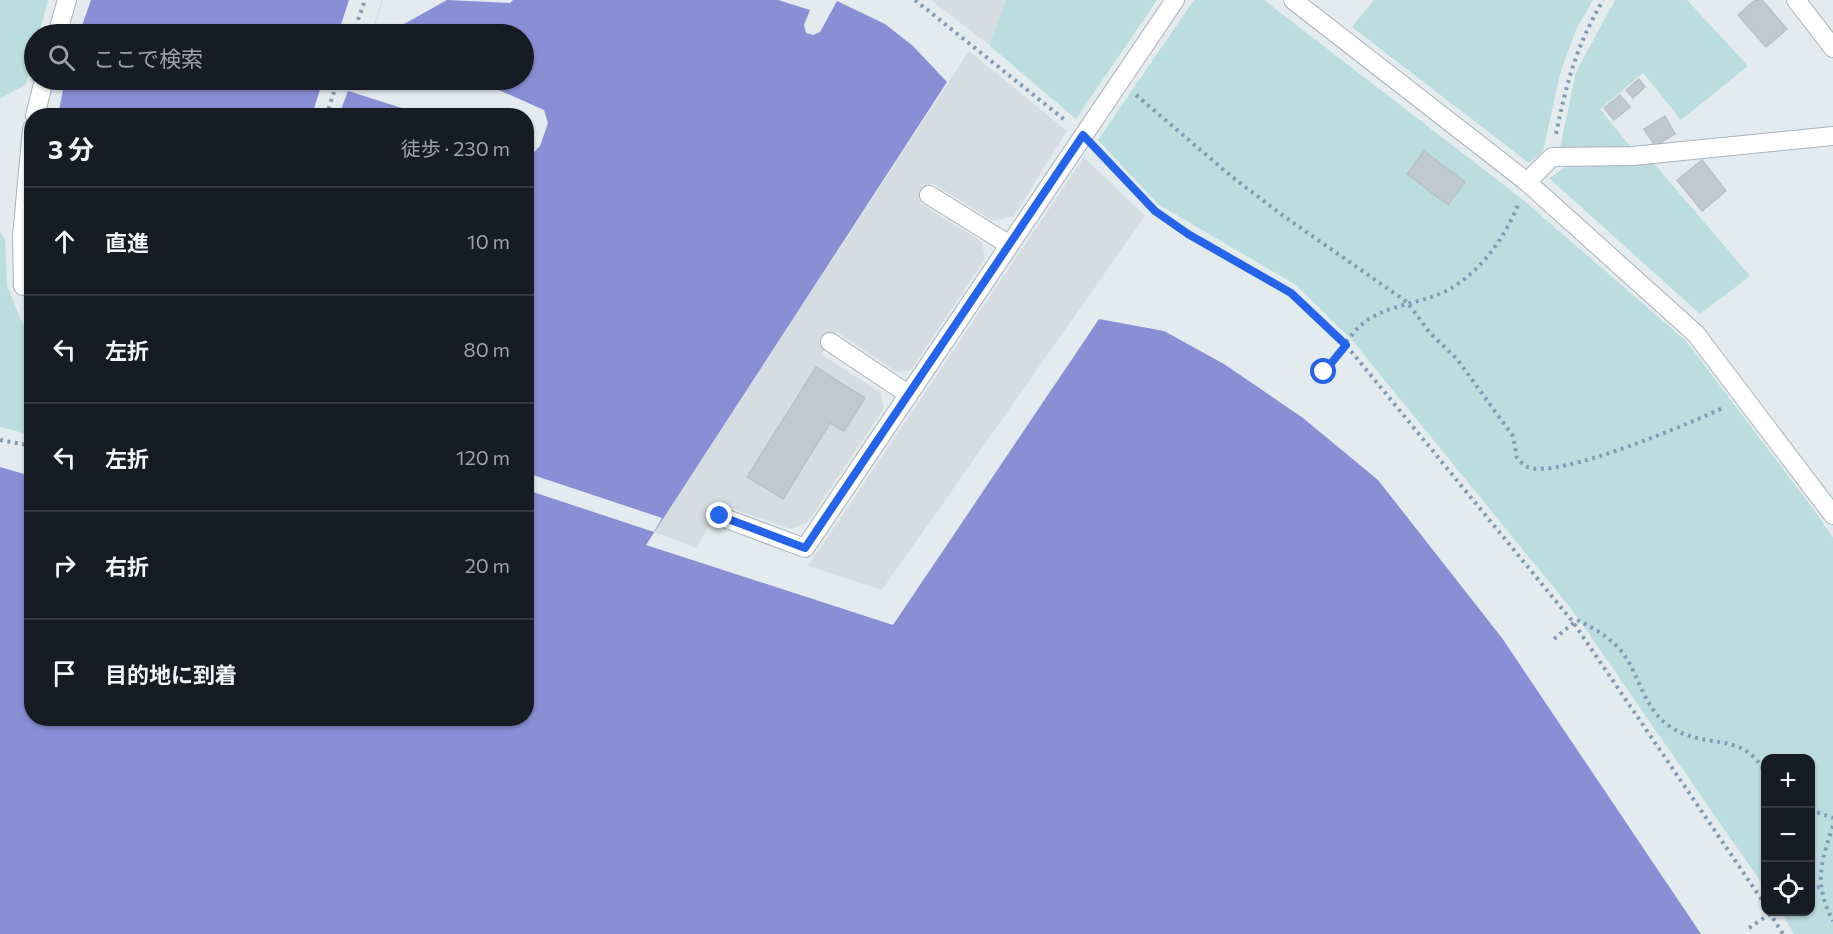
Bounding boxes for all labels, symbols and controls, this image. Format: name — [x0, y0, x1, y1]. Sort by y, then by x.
search box — [24, 24, 534, 90]
icon: search — [45, 41, 78, 74]
text: ここで検索 — [93, 45, 203, 72]
text: 3 分 — [48, 133, 94, 164]
text: 徒歩 · 230 m — [401, 136, 510, 160]
icon: ahead — [48, 225, 81, 258]
text: 直進 — [105, 229, 149, 256]
text: 10 m — [467, 229, 510, 253]
icon: left — [48, 333, 81, 366]
text: 左折 — [105, 337, 149, 364]
text: 80 m — [464, 337, 510, 361]
route start — [1310, 358, 1336, 384]
icon: left — [48, 441, 81, 474]
text: 左折 — [105, 445, 149, 472]
text: 120 m — [456, 445, 510, 469]
route end — [706, 502, 732, 528]
icon: right — [48, 549, 81, 582]
text: 右折 — [105, 553, 149, 580]
text: 20 m — [465, 553, 510, 577]
icon: arrive — [48, 657, 81, 690]
text: 目的地に到着 — [105, 661, 237, 688]
map controls — [1761, 754, 1815, 916]
button: + — [1761, 754, 1815, 808]
button: − — [1761, 808, 1815, 862]
button: locate — [1761, 862, 1815, 916]

